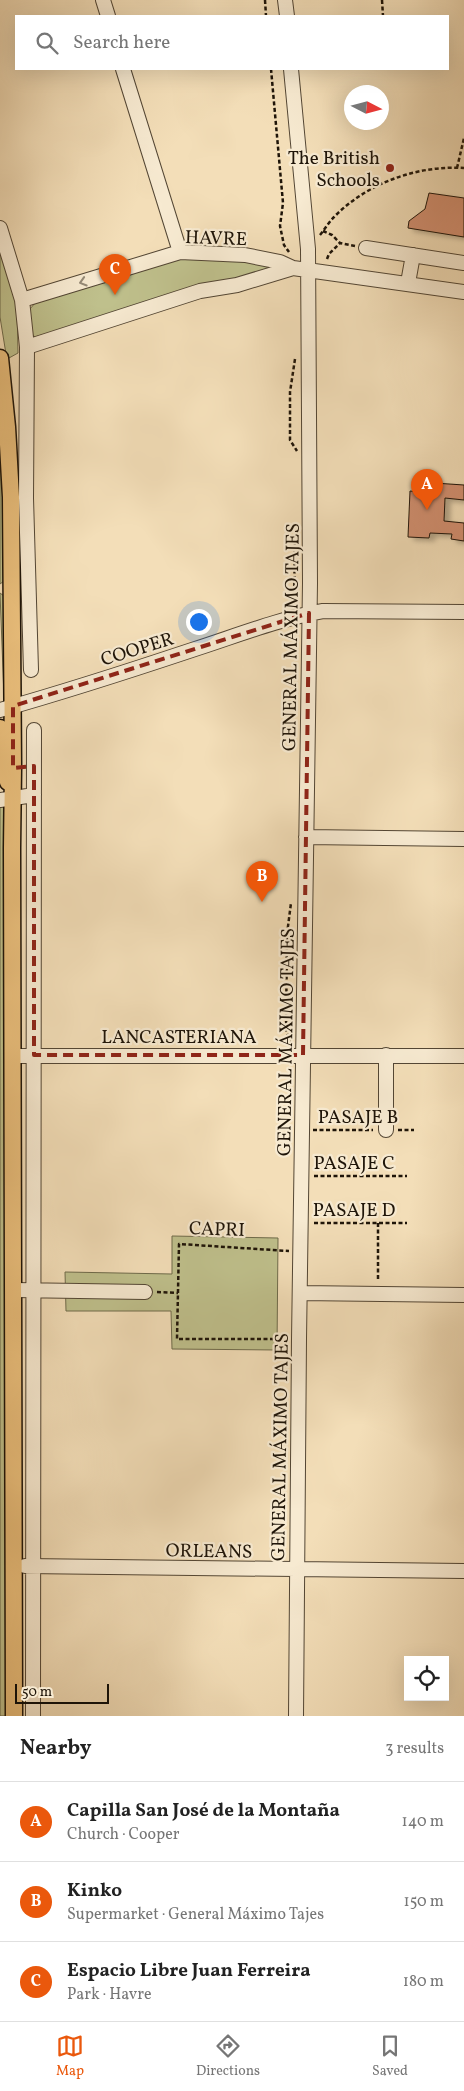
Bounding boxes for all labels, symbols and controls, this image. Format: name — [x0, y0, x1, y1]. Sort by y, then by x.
search box — [15, 15, 449, 70]
icon: search — [33, 29, 61, 57]
text: Search here — [73, 30, 170, 56]
north arrow — [344, 85, 389, 130]
place label: The British Schools — [288, 146, 380, 194]
marker: The British Schools — [384, 162, 396, 174]
street label: HAVRE — [184, 225, 248, 253]
pin: C — [99, 254, 131, 295]
one-way arrow — [80, 276, 88, 286]
pin: A — [411, 469, 443, 510]
street label: GENERAL MÁXIMO TAJES — [277, 523, 307, 751]
your location — [186, 609, 212, 635]
street label: COOPER — [98, 626, 177, 673]
pin: B — [246, 861, 278, 902]
street label: GENERAL MÁXIMO TAJES — [272, 928, 302, 1156]
street label: LANCASTERIANA — [101, 1025, 257, 1051]
street label: PASAJE B — [318, 1105, 398, 1131]
street label: PASAJE C — [313, 1151, 395, 1177]
street label: PASAJE D — [313, 1198, 395, 1224]
street label: CAPRI — [188, 1216, 245, 1244]
street label: GENERAL MÁXIMO TAJES — [266, 1333, 296, 1561]
street label: ORLEANS — [165, 1538, 253, 1566]
map controls — [404, 1656, 449, 1701]
button: locate — [404, 1656, 449, 1701]
scale bar — [15, 1681, 109, 1704]
text: 50 m — [22, 1683, 52, 1702]
text: Nearby — [20, 1734, 91, 1763]
text: 3 results — [385, 1738, 444, 1760]
text: Capilla San José de la Montaña — [67, 1798, 340, 1824]
text: A — [30, 1811, 42, 1833]
text: 140 m — [402, 1811, 444, 1833]
text: Church · Cooper — [67, 1824, 179, 1846]
text: Kinko — [67, 1878, 122, 1904]
text: B — [31, 1891, 41, 1913]
text: 150 m — [403, 1891, 444, 1913]
text: Supermarket · General Máximo Tajes — [67, 1904, 324, 1926]
text: Espacio Libre Juan Ferreira — [67, 1958, 311, 1984]
text: C — [31, 1971, 41, 1993]
text: 180 m — [403, 1971, 444, 1993]
text: Park · Havre — [67, 1984, 152, 2006]
tab: Map — [56, 2032, 84, 2081]
tab: Directions — [196, 2032, 260, 2081]
tab: Saved — [372, 2032, 408, 2081]

